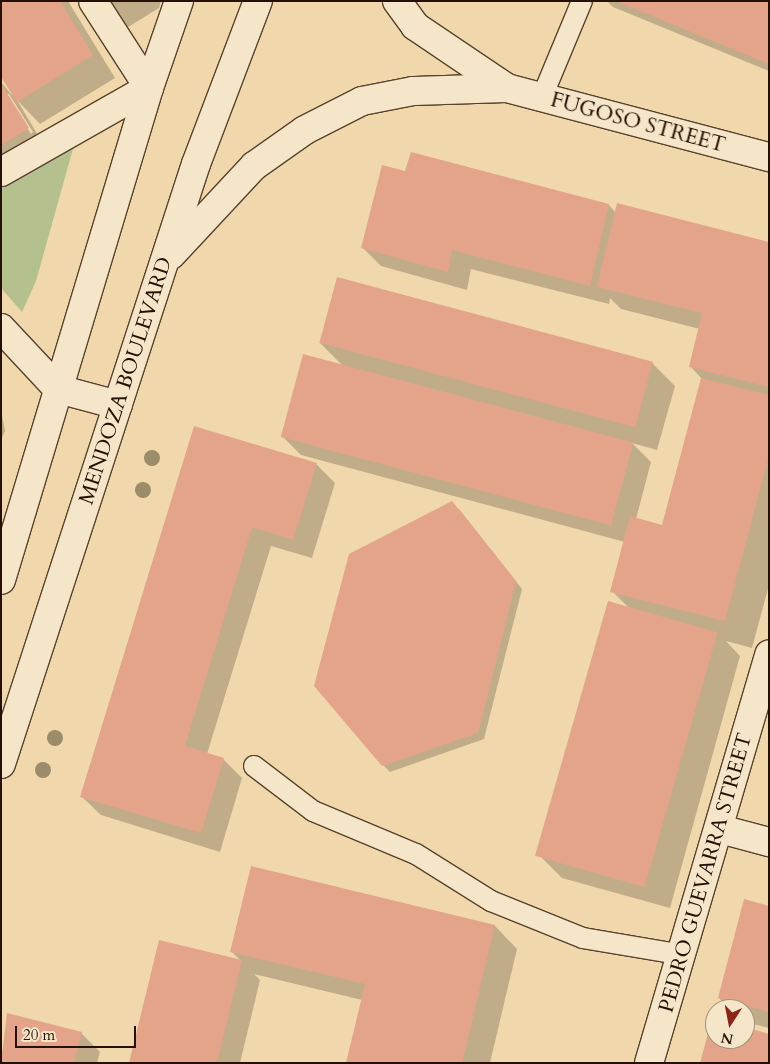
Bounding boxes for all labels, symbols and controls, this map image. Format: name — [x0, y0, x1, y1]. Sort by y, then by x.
street label: FUGOSO STREET — [548, 88, 728, 158]
street label: MENDOZA BOULEVARD — [74, 254, 178, 508]
street label: PEDRO GUEVARRA STREET — [654, 730, 758, 1016]
north arrow — [705, 999, 755, 1049]
scale bar — [18, 1016, 139, 1048]
text: 20 m — [23, 1025, 55, 1045]
text: N — [719, 1028, 735, 1049]

